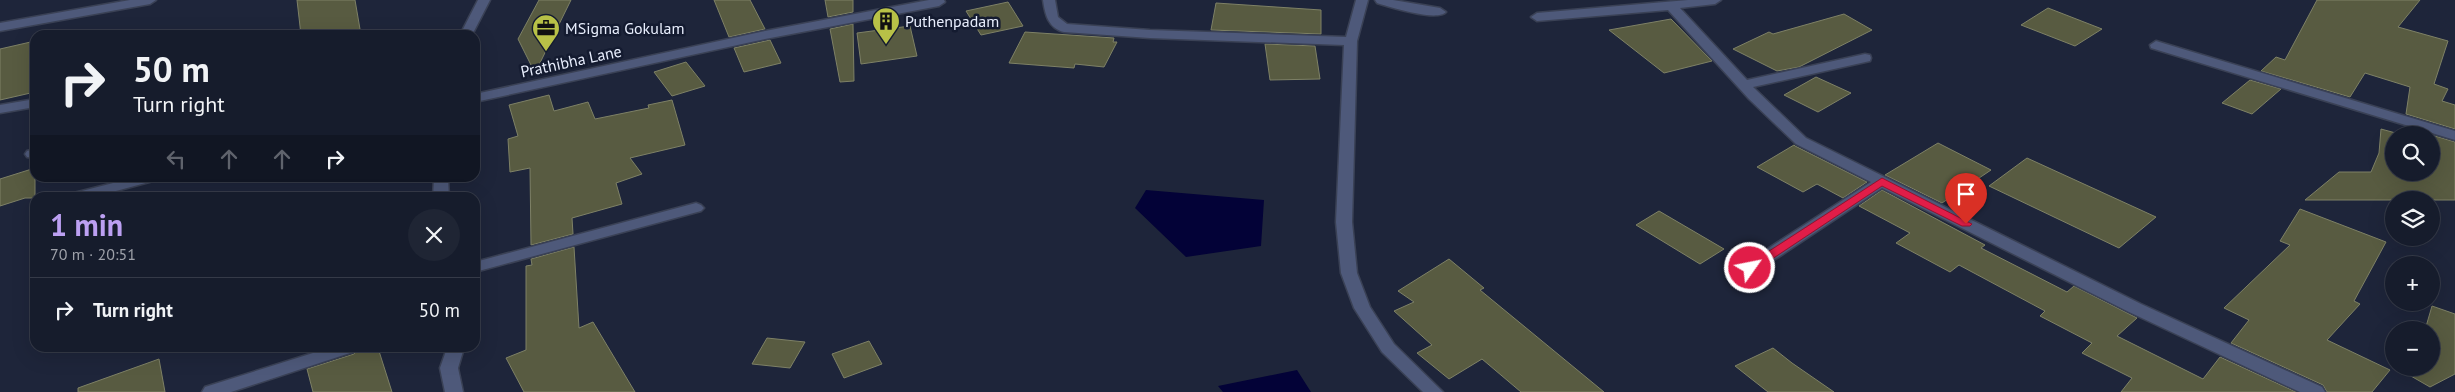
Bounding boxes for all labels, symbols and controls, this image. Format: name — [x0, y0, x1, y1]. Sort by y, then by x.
building icon: Puthenpadam — [871, 6, 901, 45]
place label: Puthenpadam — [905, 11, 999, 31]
office icon: MSigma Gokulam — [531, 13, 561, 52]
place label: MSigma Gokulam — [565, 18, 685, 38]
street label: Prathibha Lane — [519, 41, 623, 81]
text: 50 m — [133, 46, 210, 92]
icon: right — [50, 50, 115, 115]
text: Turn right — [133, 90, 225, 118]
map controls — [2385, 126, 2440, 376]
button: search — [2385, 126, 2440, 181]
icon: left — [162, 145, 190, 173]
icon: ahead — [215, 145, 243, 173]
icon: ahead — [268, 145, 296, 173]
icon: right — [321, 145, 349, 173]
pin — [1945, 173, 1987, 224]
icon: arrive — [1952, 180, 1980, 208]
button: layers — [2385, 191, 2440, 246]
text: 1 min — [50, 205, 123, 244]
button: close — [408, 209, 460, 261]
position arrow — [1723, 241, 1775, 293]
text: 70 m · 20:51 — [50, 244, 136, 264]
button: + — [2385, 256, 2440, 311]
icon: right — [50, 296, 78, 324]
text: Turn right — [93, 298, 173, 322]
text: 50 m — [419, 298, 460, 322]
button: − — [2385, 321, 2440, 376]

